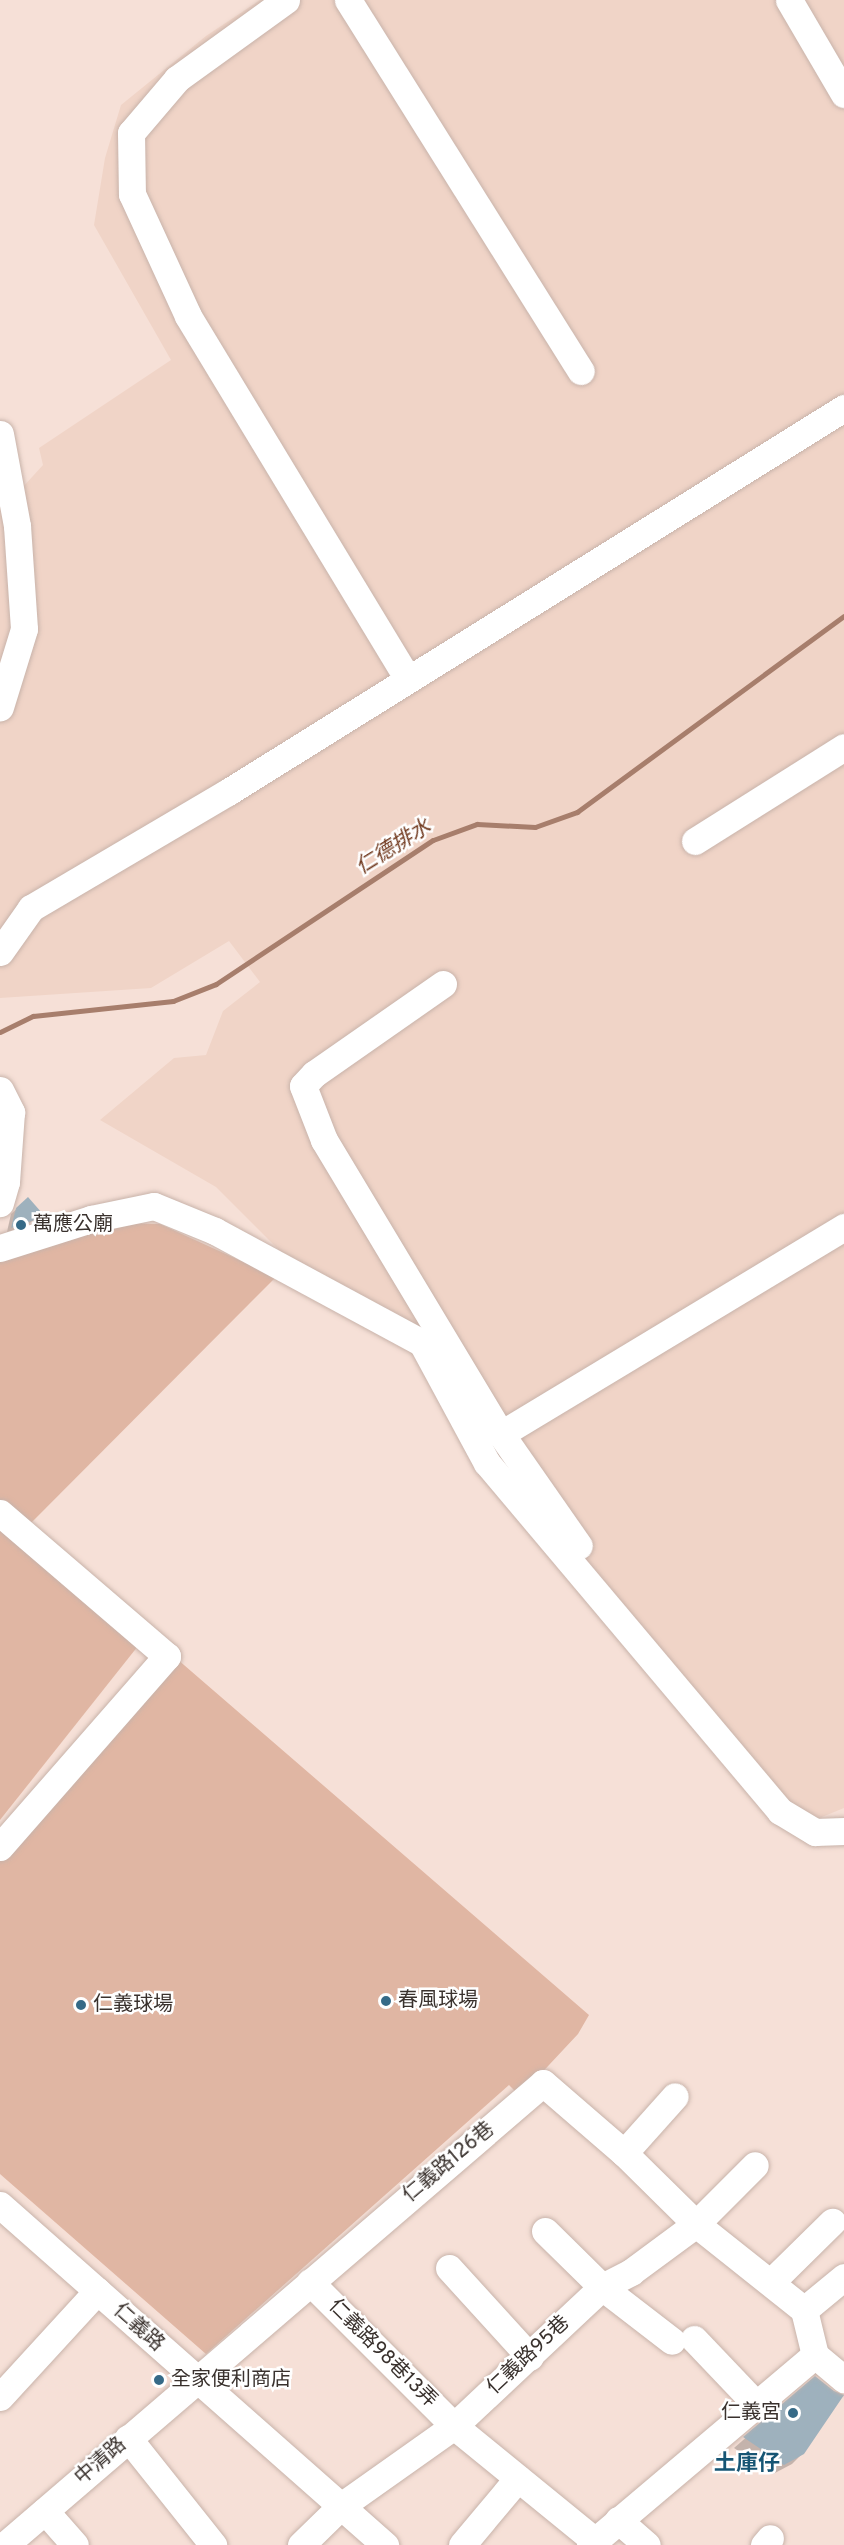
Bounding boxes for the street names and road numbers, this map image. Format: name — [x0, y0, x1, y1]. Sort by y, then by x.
street label: 仁義路126巷 — [399, 2118, 499, 2208]
street label: 仁義路98巷13弄 — [323, 2295, 441, 2413]
street label: 仁義路 — [108, 2299, 168, 2357]
street label: 仁義路95巷 — [483, 2312, 575, 2400]
street label: 中清路 — [70, 2433, 132, 2491]

